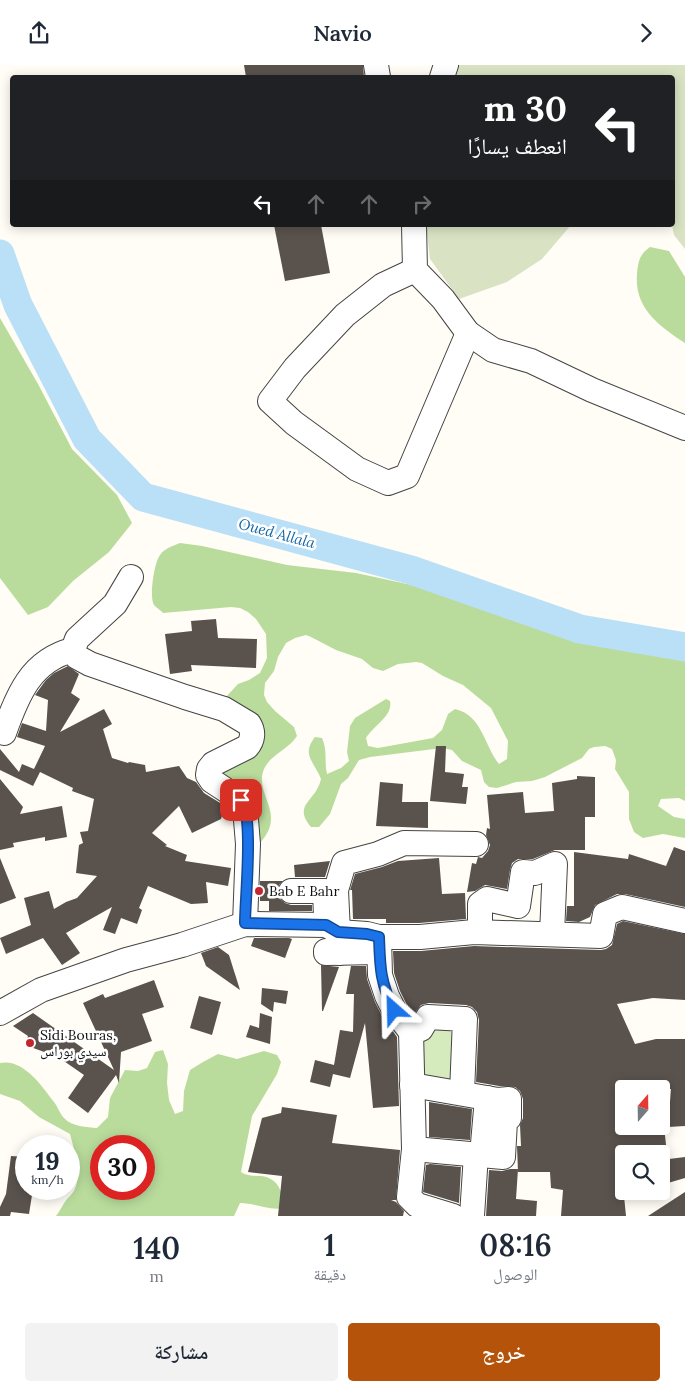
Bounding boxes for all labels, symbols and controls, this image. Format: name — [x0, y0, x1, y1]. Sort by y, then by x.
icon: share — [25, 19, 53, 47]
text: Navio — [313, 19, 372, 47]
icon: forward — [632, 19, 660, 47]
text: 30 m — [484, 86, 567, 131]
icon: left — [585, 95, 650, 160]
text: انعطف يسارًا — [468, 132, 567, 160]
icon: left — [249, 190, 277, 218]
icon: ahead — [302, 190, 330, 218]
icon: ahead — [355, 190, 383, 218]
icon: right — [408, 190, 436, 218]
water label: Oued Allala — [237, 514, 318, 553]
pin — [220, 779, 262, 821]
icon: arrive — [227, 786, 255, 814]
place label: Bab E Bahr — [269, 882, 340, 900]
marker: Bab E Bahr — [253, 885, 265, 897]
position arrow — [367, 983, 419, 1035]
place label: Sidi Bouras, سيدي بوراس — [40, 1026, 116, 1063]
marker: Sidi Bouras, سيدي بوراس — [24, 1037, 36, 1049]
north arrow — [615, 1080, 670, 1135]
map controls — [615, 1080, 670, 1200]
speed limit sign: 30 — [90, 1135, 155, 1200]
text: 19 — [35, 1145, 60, 1177]
button: search — [615, 1145, 670, 1200]
text: km/h — [31, 1172, 64, 1187]
text: 1 — [324, 1226, 336, 1264]
text: 08:16 — [479, 1226, 552, 1264]
text: 140 — [133, 1229, 180, 1267]
text: دقيقة — [313, 1264, 346, 1284]
text: الوصول — [493, 1264, 538, 1284]
text: m — [150, 1266, 164, 1286]
button: مشاركة — [25, 1323, 338, 1381]
button: خروج — [348, 1323, 660, 1381]

